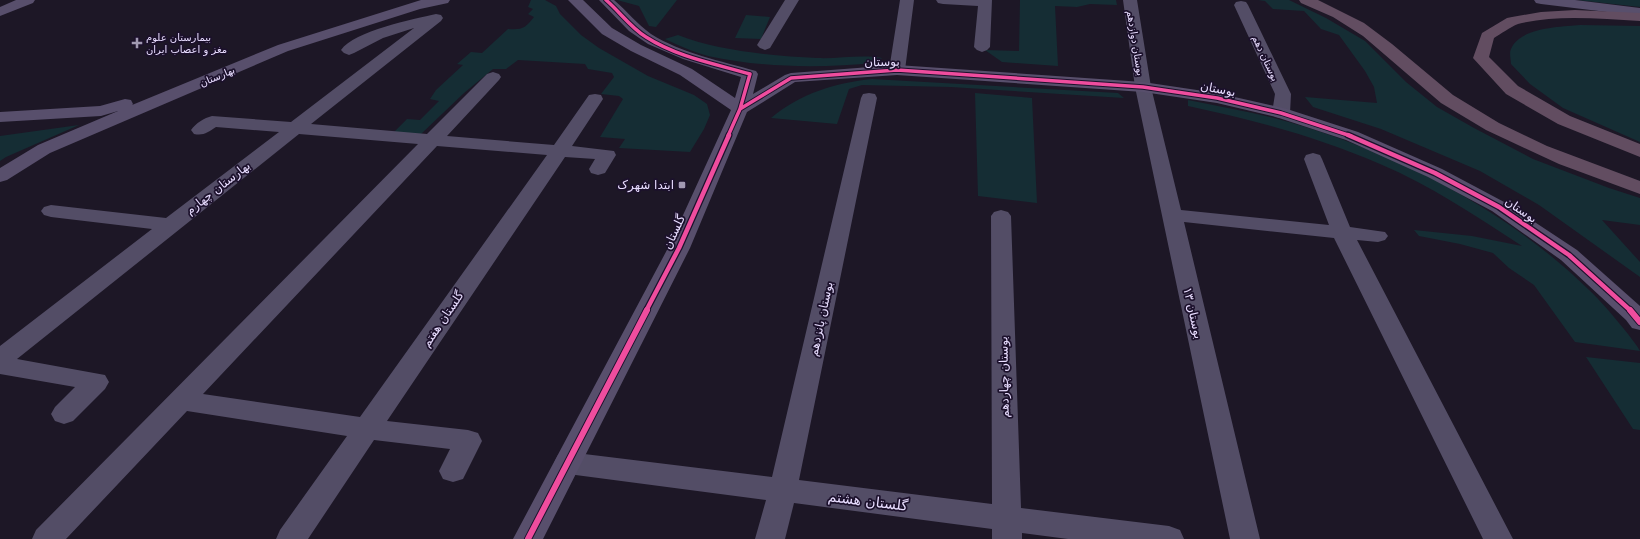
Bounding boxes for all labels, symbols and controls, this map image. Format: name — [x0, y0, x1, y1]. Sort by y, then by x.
street label: بوستان دوازدهم — [1124, 10, 1146, 77]
place label: بیمارستان علوم مغز و اعصاب ایران — [146, 32, 227, 56]
street label: بوستان دهم — [1249, 34, 1281, 83]
marker: بیمارستان علوم مغز و اعصاب ایران — [131, 37, 143, 49]
street label: بوستان — [864, 55, 900, 70]
street label: بهارستان — [198, 64, 237, 90]
street label: بوستان — [1199, 79, 1237, 100]
street label: بهارستان چهارم — [183, 158, 254, 218]
place label: ابتدا شهرک — [617, 178, 674, 193]
marker: ابتدا شهرک — [677, 180, 687, 190]
street label: بوستان — [1502, 194, 1540, 227]
street label: گلستان — [660, 212, 688, 251]
street label: بوستان پانزدهم — [806, 280, 837, 358]
street label: بوستان ۱۳ — [1179, 286, 1206, 340]
street label: گلستان هفتم — [419, 288, 467, 350]
street label: بوستان چهاردهم — [996, 336, 1013, 418]
street label: گلستان هشتم — [827, 488, 909, 515]

